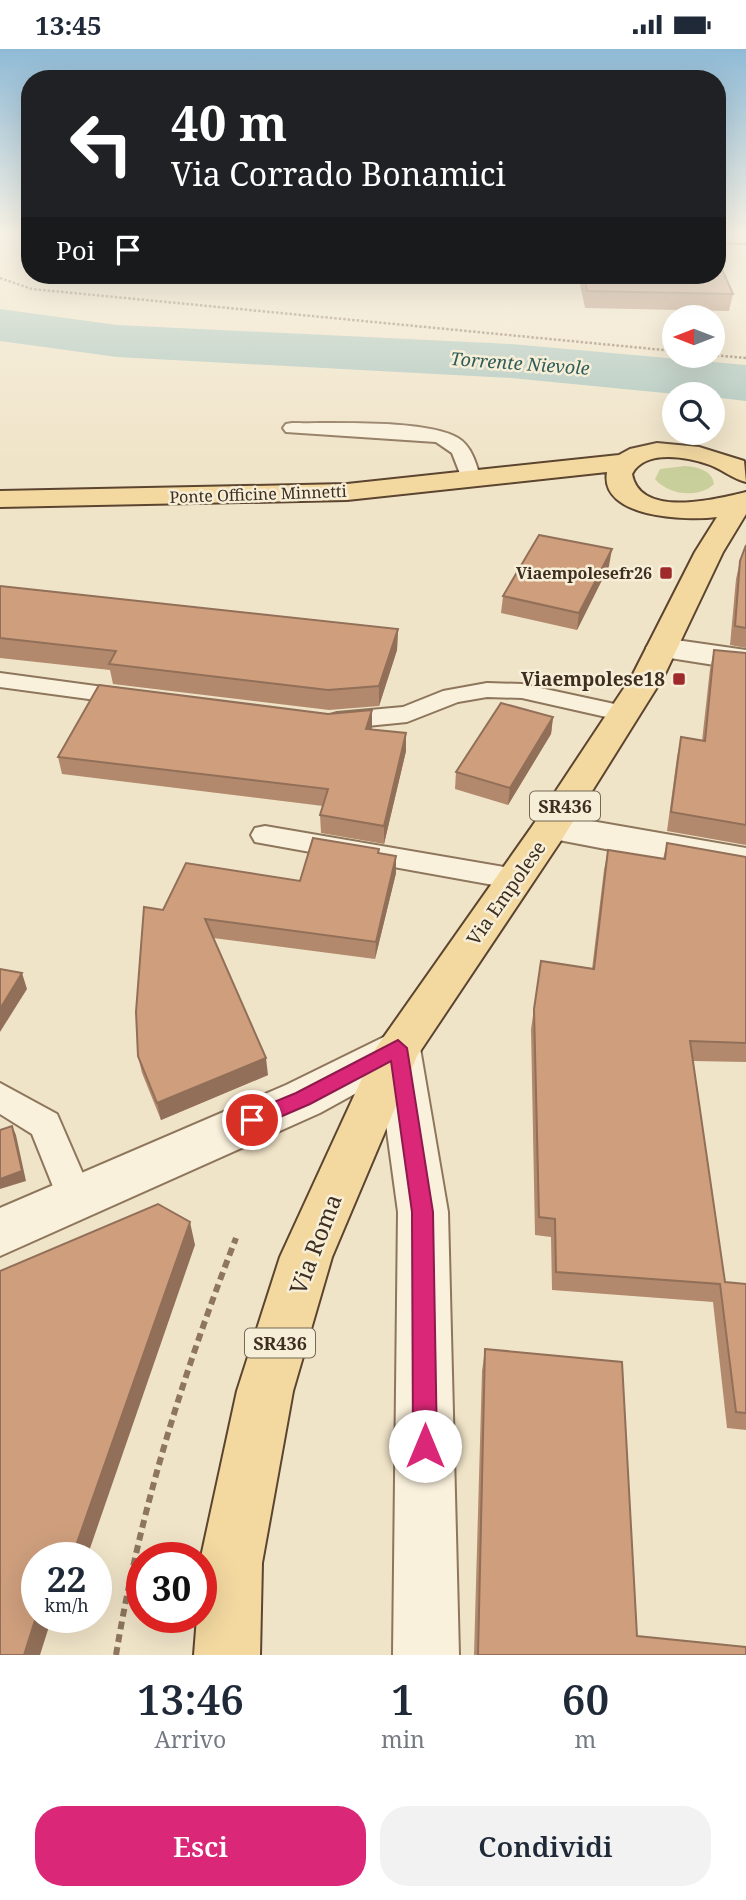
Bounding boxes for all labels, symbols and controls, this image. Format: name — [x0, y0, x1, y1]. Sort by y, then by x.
text: 13:45 — [35, 7, 102, 43]
text: 40 m — [171, 89, 287, 155]
icon: left — [56, 98, 147, 189]
text: Via Corrado Bonamici — [171, 152, 506, 195]
icon: arrive — [109, 231, 147, 269]
text: Poi — [56, 232, 95, 268]
north arrow — [662, 305, 724, 367]
map controls — [662, 305, 725, 445]
water label: Torrente Nievole — [450, 346, 591, 380]
button: search — [662, 382, 725, 445]
street label: Ponte Officine Minnetti — [169, 480, 347, 508]
place label: Viaempolesefr26 — [516, 562, 652, 584]
marker: Viaempolesefr26 — [658, 565, 674, 581]
place label: Viaempolese18 — [521, 666, 665, 692]
marker: Viaempolese18 — [671, 671, 687, 687]
road number: SR436 — [530, 791, 600, 821]
street label: Via Empolese — [460, 836, 552, 950]
pin — [222, 1090, 282, 1150]
icon: arrive — [233, 1101, 271, 1139]
street label: Via Roma — [281, 1189, 349, 1299]
road number: SR436 — [245, 1329, 315, 1357]
position arrow — [388, 1409, 462, 1483]
speed limit sign: 30 — [126, 1542, 217, 1633]
text: 22 — [47, 1555, 86, 1602]
text: km/h — [44, 1593, 89, 1617]
text: 13:46 — [137, 1670, 244, 1727]
text: 1 — [391, 1670, 415, 1727]
text: 60 — [562, 1670, 609, 1727]
text: Arrivo — [155, 1723, 226, 1755]
text: min — [381, 1723, 425, 1755]
text: m — [575, 1723, 596, 1755]
button: Esci — [35, 1806, 366, 1886]
button: Condividi — [380, 1806, 711, 1886]

